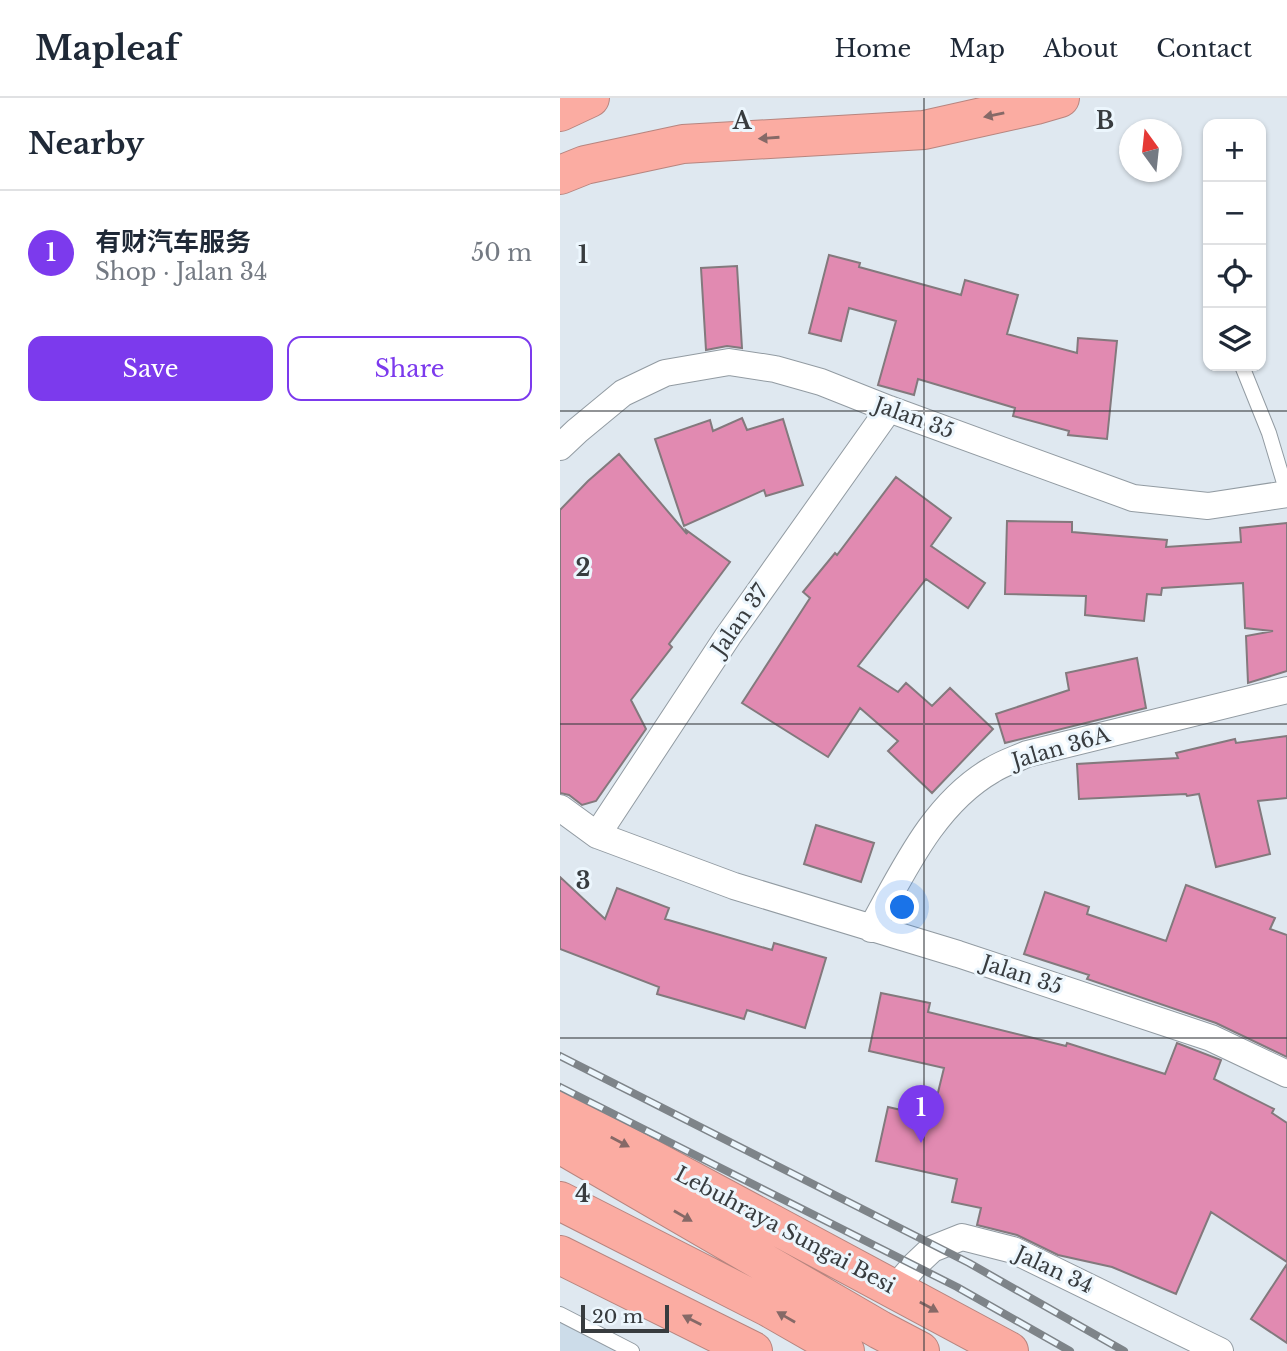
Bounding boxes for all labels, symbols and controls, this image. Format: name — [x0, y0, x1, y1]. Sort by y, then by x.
text: Mapleaf — [35, 28, 179, 69]
text: Home — [835, 34, 911, 63]
text: Map — [949, 34, 1005, 63]
text: About — [1043, 34, 1118, 63]
text: Contact — [1156, 34, 1252, 63]
text: A — [732, 107, 753, 135]
text: B — [1096, 107, 1114, 135]
one-way arrow — [983, 109, 1005, 120]
north arrow — [1119, 119, 1182, 182]
map controls — [1203, 119, 1266, 371]
button: + — [1203, 119, 1266, 182]
text: Nearby — [28, 125, 144, 162]
one-way arrow — [757, 133, 779, 144]
button: − — [1203, 182, 1266, 245]
text: 有财汽车服务 — [95, 226, 251, 258]
text: 1 — [46, 239, 56, 267]
text: 50 m — [471, 239, 532, 267]
text: 1 — [578, 241, 588, 269]
button: locate — [1203, 245, 1266, 308]
text: Shop · Jalan 34 — [95, 258, 267, 286]
button: layers — [1203, 308, 1266, 371]
button: Save — [28, 336, 273, 401]
button: Share — [287, 336, 532, 401]
street label: Jalan 35 — [868, 391, 957, 444]
text: 2 — [576, 554, 590, 582]
street label: Jalan 37 — [704, 579, 774, 663]
street label: Jalan 36A — [1006, 721, 1114, 775]
text: 3 — [576, 867, 590, 895]
your location — [885, 890, 919, 924]
street label: Jalan 35 — [976, 949, 1066, 1000]
pin: 1 — [898, 1085, 944, 1143]
one-way arrow — [610, 1137, 630, 1148]
street label: Lebuhraya Sungai Besi — [670, 1161, 900, 1299]
text: 4 — [575, 1180, 591, 1208]
one-way arrow — [673, 1209, 692, 1222]
street label: Jalan 34 — [1008, 1239, 1097, 1299]
one-way arrow — [919, 1301, 939, 1313]
scale bar — [581, 1302, 668, 1334]
text: 20 m — [592, 1305, 643, 1328]
one-way arrow — [776, 1311, 796, 1323]
one-way arrow — [682, 1315, 702, 1326]

